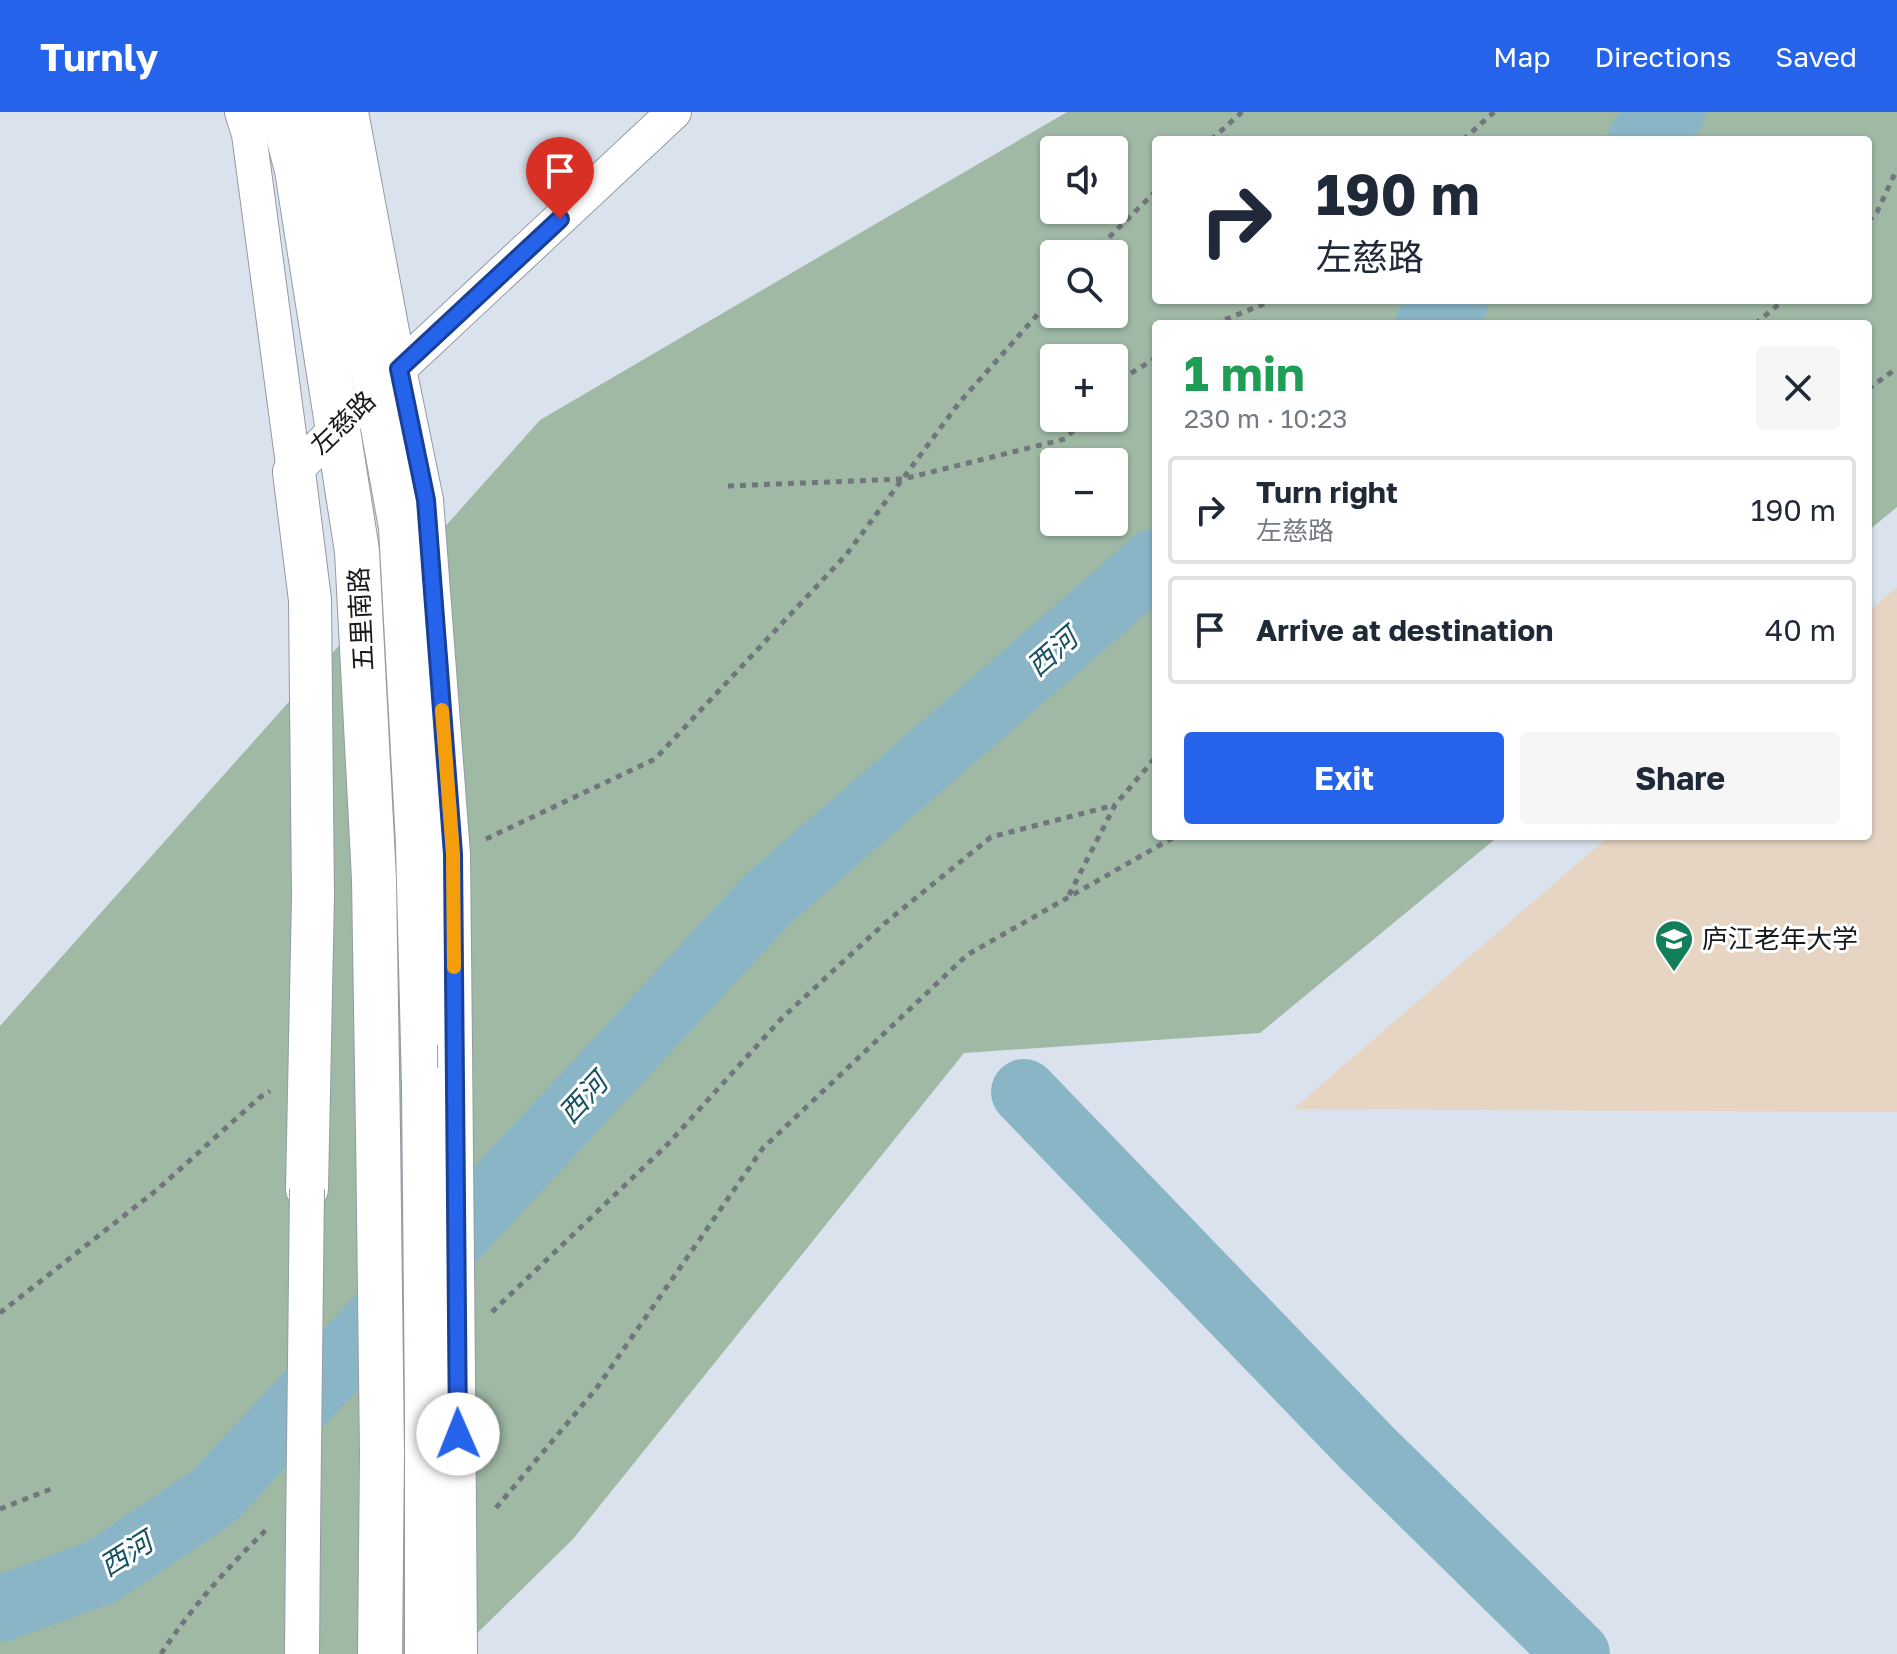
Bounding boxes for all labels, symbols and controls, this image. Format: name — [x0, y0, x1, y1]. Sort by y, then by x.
text: Turnly — [40, 34, 158, 79]
text: Map — [1493, 40, 1550, 73]
text: Directions — [1594, 40, 1731, 73]
text: Saved — [1775, 40, 1857, 73]
map controls — [1040, 136, 1128, 536]
button: sound — [1040, 136, 1128, 224]
pin — [526, 137, 594, 219]
icon: arrive — [538, 149, 582, 193]
text: 190 m — [1316, 160, 1480, 227]
icon: right — [1184, 168, 1288, 272]
text: 左慈路 — [1316, 235, 1424, 278]
button: search — [1040, 240, 1128, 328]
button: + — [1040, 344, 1128, 432]
text: 1 min — [1184, 344, 1305, 402]
button: close — [1756, 346, 1840, 430]
street label: 左慈路 — [304, 384, 381, 461]
text: 230 m · 10:23 — [1184, 403, 1348, 434]
button: − — [1040, 448, 1128, 536]
text: Turn right — [1256, 474, 1398, 510]
icon: right — [1188, 488, 1232, 532]
text: 190 m — [1751, 492, 1836, 528]
text: 左慈路 — [1256, 515, 1334, 546]
street label: 五里南路 — [342, 566, 379, 672]
icon: arrive — [1188, 608, 1232, 652]
text: Arrive at destination — [1256, 612, 1553, 648]
text: 40 m — [1765, 612, 1836, 648]
water label: 西河 — [1020, 618, 1087, 682]
button: Exit — [1184, 732, 1504, 824]
button: Share — [1520, 732, 1840, 824]
school or university icon: 庐江老年大学 — [1653, 918, 1695, 973]
place label: 庐江老年大学 — [1702, 923, 1858, 954]
water label: 西河 — [551, 1062, 617, 1129]
position arrow — [416, 1392, 500, 1476]
water label: 西河 — [93, 1522, 162, 1582]

